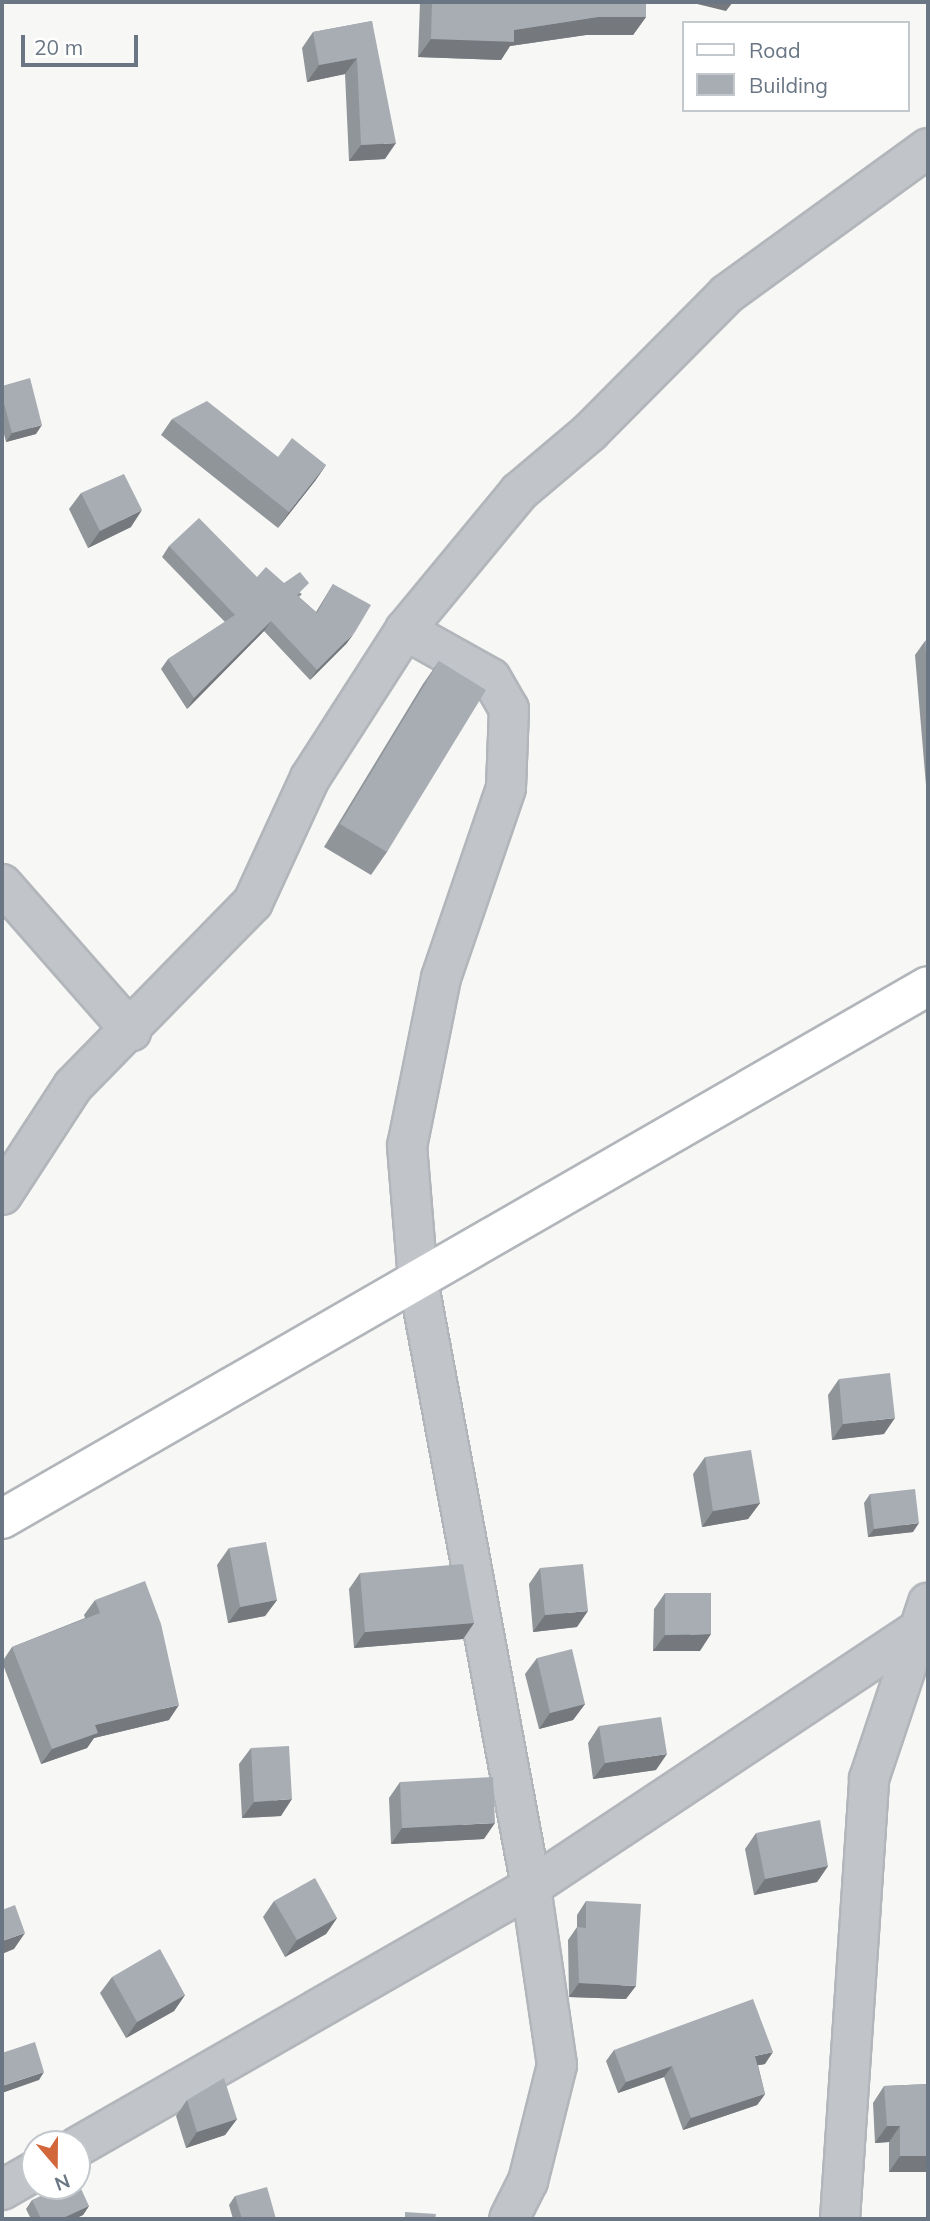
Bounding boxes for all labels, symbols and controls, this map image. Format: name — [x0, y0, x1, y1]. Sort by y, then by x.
scale bar — [24, 21, 142, 65]
legend — [682, 21, 909, 112]
text: 20 m — [34, 34, 83, 60]
text: Road — [749, 37, 800, 63]
text: Building — [749, 72, 828, 98]
north arrow — [21, 2130, 91, 2200]
text: N — [52, 2169, 73, 2197]

